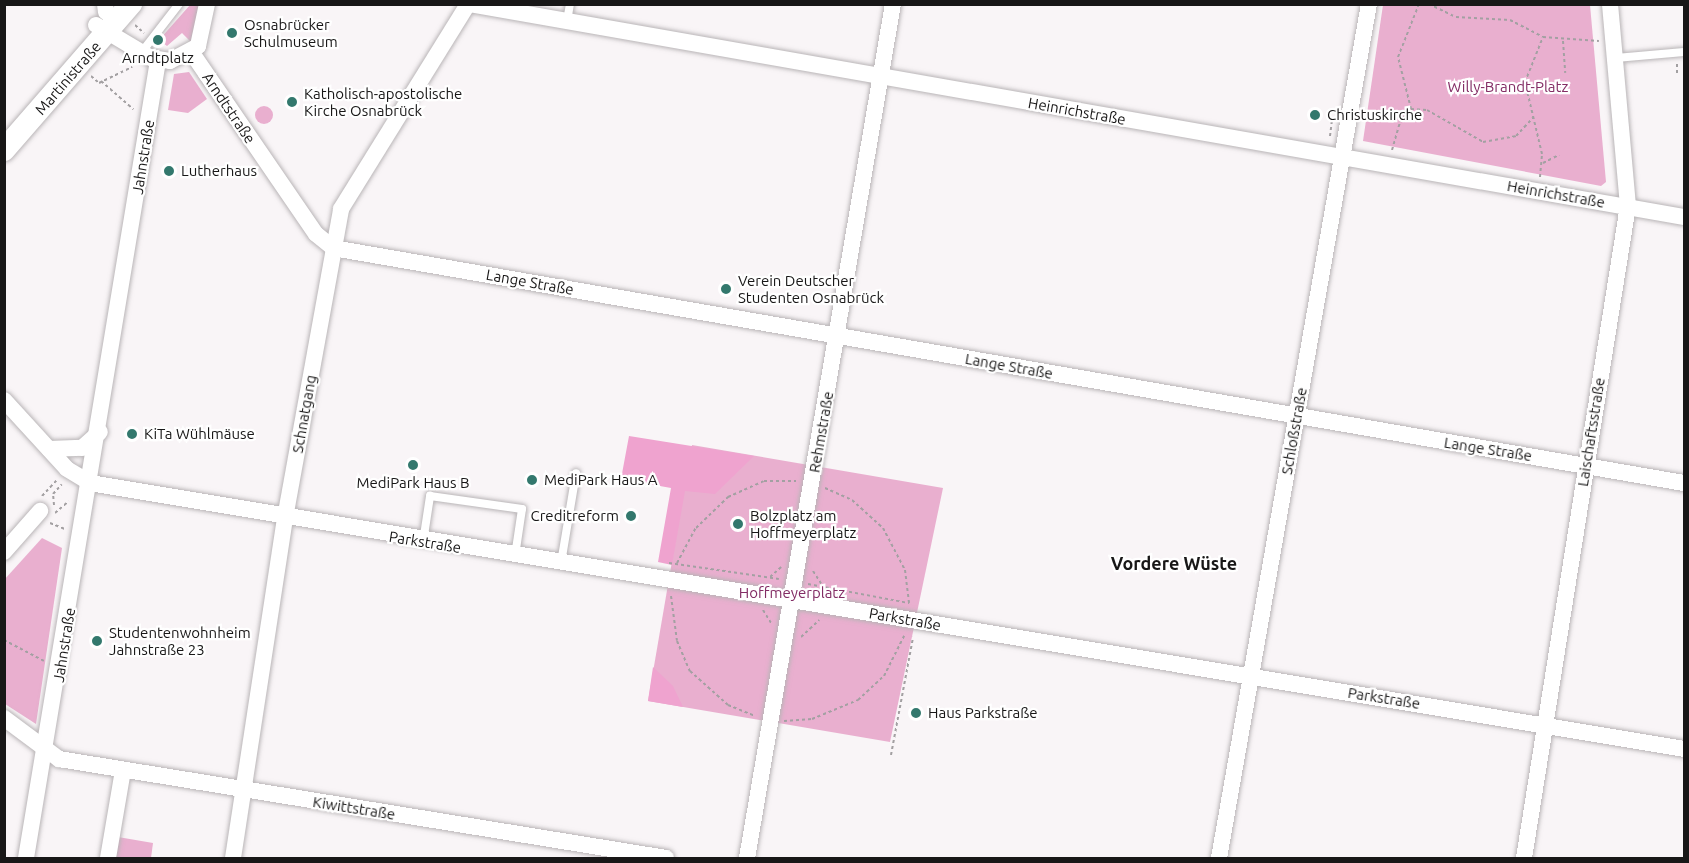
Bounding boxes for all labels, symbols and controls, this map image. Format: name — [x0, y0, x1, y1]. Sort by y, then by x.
place label: Osnabrücker Schulmuseum — [244, 15, 338, 50]
marker: Osnabrücker Schulmuseum — [225, 26, 239, 40]
marker: Arndtplatz — [151, 33, 165, 47]
street label: Martinistraße — [31, 38, 105, 118]
place label: Arndtplatz — [122, 49, 194, 67]
street label: Arndtstraße — [199, 69, 259, 147]
park label: Willy-Brandt-Platz — [1448, 78, 1568, 96]
place label: Katholisch-apostolische Kirche Osnabrück — [304, 84, 462, 119]
street label: Heinrichstraße — [1027, 94, 1127, 128]
marker: Katholisch-apostolische Kirche Osnabrück — [285, 95, 299, 109]
place label: Christuskirche — [1327, 106, 1422, 124]
marker: Christuskirche — [1308, 108, 1322, 122]
street label: Jahnstraße — [128, 118, 158, 196]
place label: Lutherhaus — [181, 162, 257, 180]
marker: Lutherhaus — [162, 164, 176, 178]
street label: Heinrichstraße — [1506, 177, 1606, 211]
street label: Lange Straße — [485, 265, 575, 299]
place label: Verein Deutscher Studenten Osnabrück — [738, 271, 884, 306]
marker: Verein Deutscher Studenten Osnabrück — [719, 282, 733, 296]
street label: Lange Straße — [964, 349, 1054, 383]
street label: Schnatgang — [288, 374, 320, 454]
street label: Laischaftsstraße — [1574, 376, 1608, 488]
street label: Schloßstraße — [1277, 386, 1311, 476]
street label: Rehmstraße — [805, 390, 837, 474]
place label: KiTa Wühlmäuse — [144, 425, 255, 443]
marker: KiTa Wühlmäuse — [125, 427, 139, 441]
street label: Lange Straße — [1443, 433, 1533, 465]
marker: MediPark Haus B — [406, 458, 420, 472]
place label: MediPark Haus A — [544, 471, 657, 489]
marker: MediPark Haus A — [525, 473, 539, 487]
place label: MediPark Haus B — [356, 474, 470, 492]
place label: Bolzplatz am Hoffmeyerplatz — [750, 506, 856, 541]
place label: Creditreform — [530, 507, 619, 525]
marker: Creditreform — [624, 509, 638, 523]
marker: Bolzplatz am Hoffmeyerplatz — [731, 517, 745, 531]
street label: Parkstraße — [388, 527, 462, 557]
district label: Vordere Wüste — [1111, 552, 1237, 574]
park label: Hoffmeyerplatz — [739, 584, 845, 602]
street label: Parkstraße — [868, 604, 942, 634]
street label: Jahnstraße — [49, 606, 79, 684]
place label: Studentenwohnheim Jahnstraße 23 — [109, 623, 251, 658]
marker: Studentenwohnheim Jahnstraße 23 — [90, 634, 104, 648]
street label: Parkstraße — [1347, 683, 1421, 713]
place label: Haus Parkstraße — [928, 704, 1038, 722]
marker: Haus Parkstraße — [909, 706, 923, 720]
street label: Kiwittstraße — [311, 793, 397, 823]

